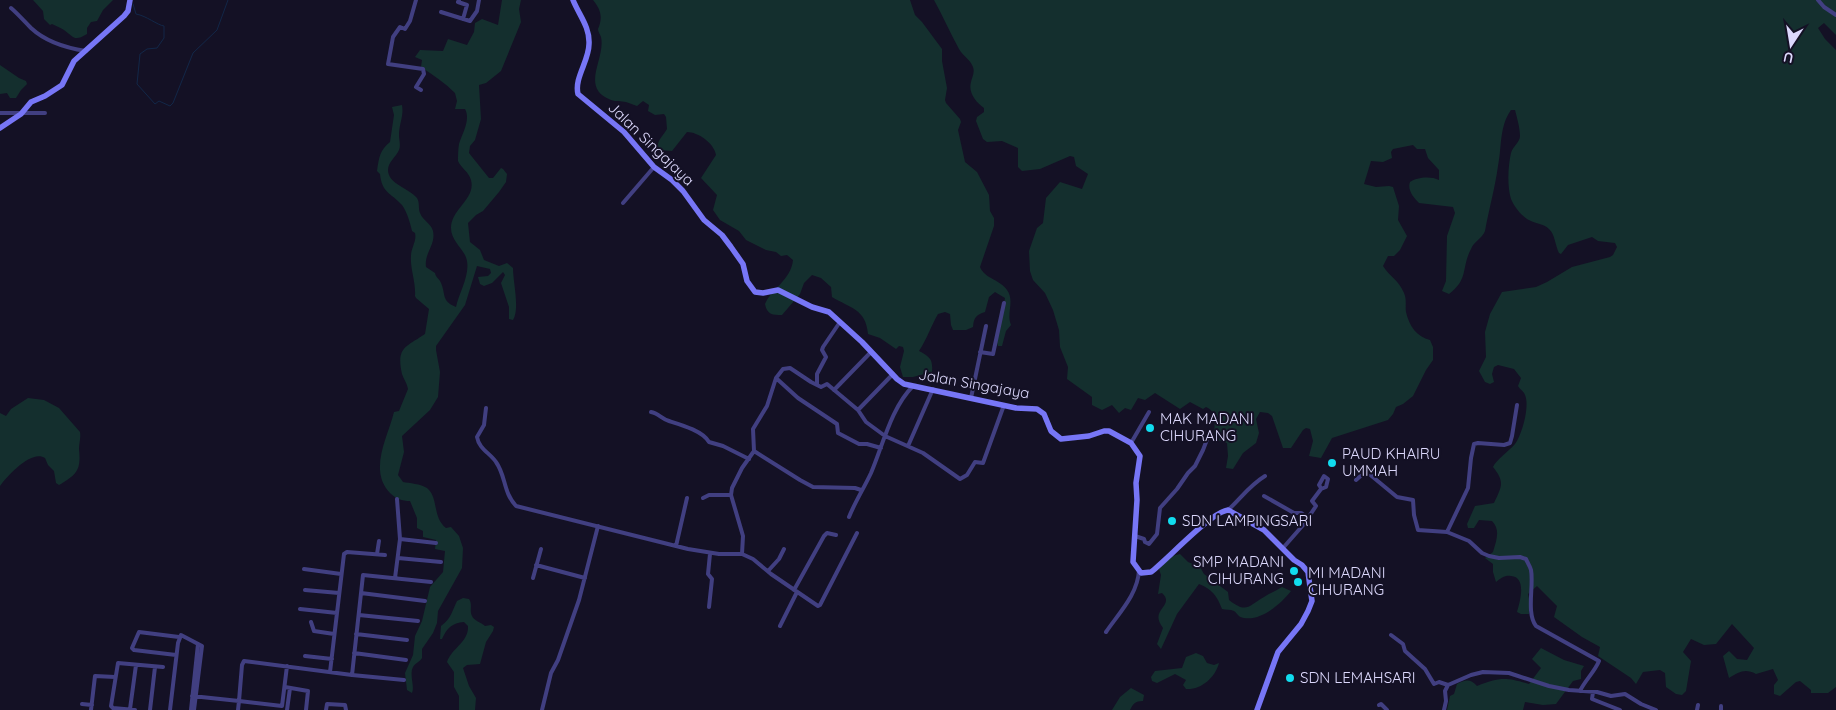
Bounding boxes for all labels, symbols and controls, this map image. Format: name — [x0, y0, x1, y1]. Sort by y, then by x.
north arrow — [1766, 20, 1816, 70]
text: U — [1782, 48, 1795, 68]
street label: Jalan Singajaya — [604, 98, 698, 190]
street label: Jalan Singajaya — [917, 364, 1031, 403]
place label: MAK MADANI CIHURANG — [1160, 409, 1254, 445]
marker: MAK MADANI CIHURANG — [1144, 422, 1156, 434]
place label: PAUD KHAIRU UMMAH — [1342, 444, 1441, 480]
marker: PAUD KHAIRU UMMAH — [1326, 457, 1338, 469]
place label: SDN LAMPINGSARI — [1182, 511, 1312, 530]
marker: SDN LAMPINGSARI — [1166, 515, 1178, 527]
place label: SMP MADANI CIHURANG — [1193, 552, 1284, 588]
place label: MI MADANI CIHURANG — [1308, 563, 1385, 599]
marker: SMP MADANI CIHURANG — [1288, 565, 1300, 577]
marker: MI MADANI CIHURANG — [1292, 576, 1304, 588]
place label: SDN LEMAHSARI — [1300, 668, 1416, 687]
marker: SDN LEMAHSARI — [1284, 672, 1296, 684]

